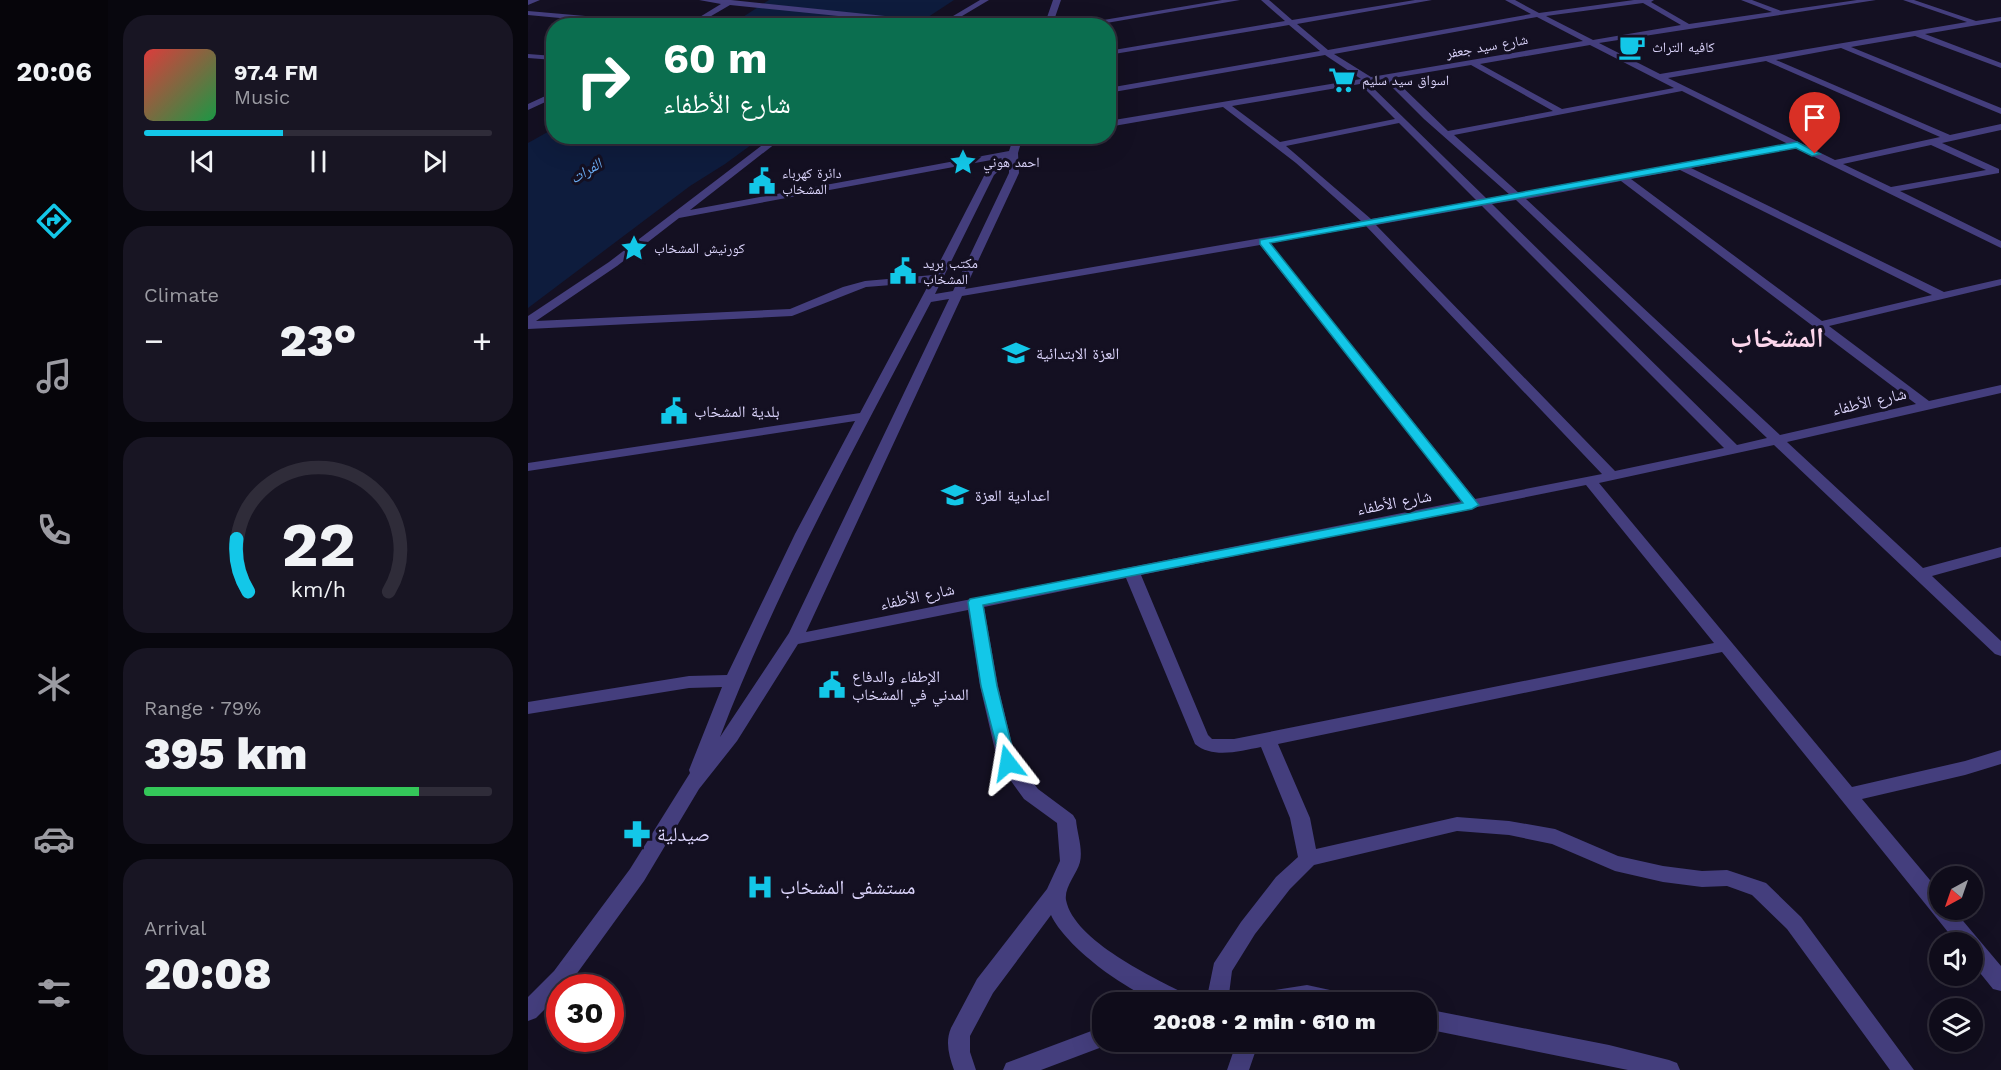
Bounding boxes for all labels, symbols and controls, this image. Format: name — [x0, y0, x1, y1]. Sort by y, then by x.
street label: شارع سيد جعفر — [1444, 31, 1530, 63]
cafe icon: كافيه التراث — [1617, 32, 1647, 62]
text: 60 m — [663, 34, 767, 83]
place label: كافيه التراث — [1652, 39, 1715, 56]
icon: right — [564, 42, 642, 120]
text: 20:06 — [16, 56, 92, 88]
text: 97.4 FM — [234, 60, 318, 85]
supermarket icon: اسواق سيد سليم — [1327, 65, 1357, 95]
place label: اسواق سيد سليم — [1362, 72, 1449, 90]
text: Music — [234, 85, 290, 109]
text: شارع الأطفاء — [663, 88, 791, 120]
pin — [1789, 92, 1840, 154]
icon: arrive — [1798, 101, 1831, 134]
icon: previous — [186, 145, 219, 178]
icon: pause — [302, 145, 335, 178]
icon: next — [418, 145, 451, 178]
place icon: احمد هوني — [948, 147, 978, 177]
water label: الفرات — [567, 154, 606, 187]
place label: احمد هوني — [983, 154, 1040, 174]
place label: دائرة كهرباء المشخاب — [782, 165, 842, 197]
public building icon: دائرة كهرباء المشخاب — [747, 166, 777, 196]
icon: directions — [33, 200, 75, 242]
place icon: كورنيش المشخاب — [619, 233, 649, 263]
place label: كورنيش المشخاب — [654, 240, 745, 257]
place label: مكتب بريد المشخاب — [923, 255, 978, 287]
public building icon: مكتب بريد المشخاب — [888, 256, 918, 286]
text: Climate — [144, 283, 219, 307]
text: 23° — [280, 314, 356, 367]
text: − — [144, 321, 164, 360]
text: + — [472, 321, 492, 360]
district label: المشخاب — [1730, 321, 1824, 354]
school or university icon: العزة الابتدائية — [1001, 338, 1031, 368]
place label: العزة الابتدائية — [1036, 344, 1119, 363]
icon: music — [33, 355, 75, 397]
street label: شارع الأطفاء — [1830, 384, 1908, 420]
public building icon: بلدية المشخاب — [659, 396, 689, 426]
place label: بلدية المشخاب — [694, 402, 780, 421]
school or university icon: اعدادية العزة — [940, 480, 970, 510]
place label: اعدادية العزة — [975, 486, 1050, 505]
street label: شارع الأطفاء — [1355, 486, 1433, 520]
text: 22 — [281, 508, 355, 581]
icon: phone — [33, 509, 75, 551]
text: km/h — [290, 577, 346, 602]
street label: شارع الأطفاء — [878, 579, 956, 615]
icon: climate — [33, 663, 75, 705]
place label: الإطفاء والدفاع المدني في المشخاب — [852, 667, 969, 707]
public building icon: الإطفاء والدفاع المدني في المشخاب — [817, 670, 847, 700]
text: Range · 79% — [144, 696, 261, 720]
text: 395 km — [144, 727, 307, 780]
position arrow — [976, 731, 1040, 795]
icon: car — [33, 818, 75, 860]
pharmacy icon: صيدلية — [622, 819, 652, 849]
place label: صيدلية — [657, 822, 710, 846]
north arrow — [1929, 866, 1983, 920]
map controls — [1929, 866, 1983, 1052]
hospital icon: مستشفى المشخاب — [745, 872, 775, 902]
place label: مستشفى المشخاب — [780, 875, 915, 899]
text: Arrival — [144, 916, 206, 940]
button: sound — [1929, 932, 1983, 986]
text: 20:08 — [144, 947, 272, 1000]
icon: filters — [33, 972, 75, 1014]
speed limit sign: 30 — [546, 974, 624, 1052]
button: layers — [1929, 998, 1983, 1052]
text: 20:08 · 2 min · 610 m — [1153, 1009, 1376, 1034]

